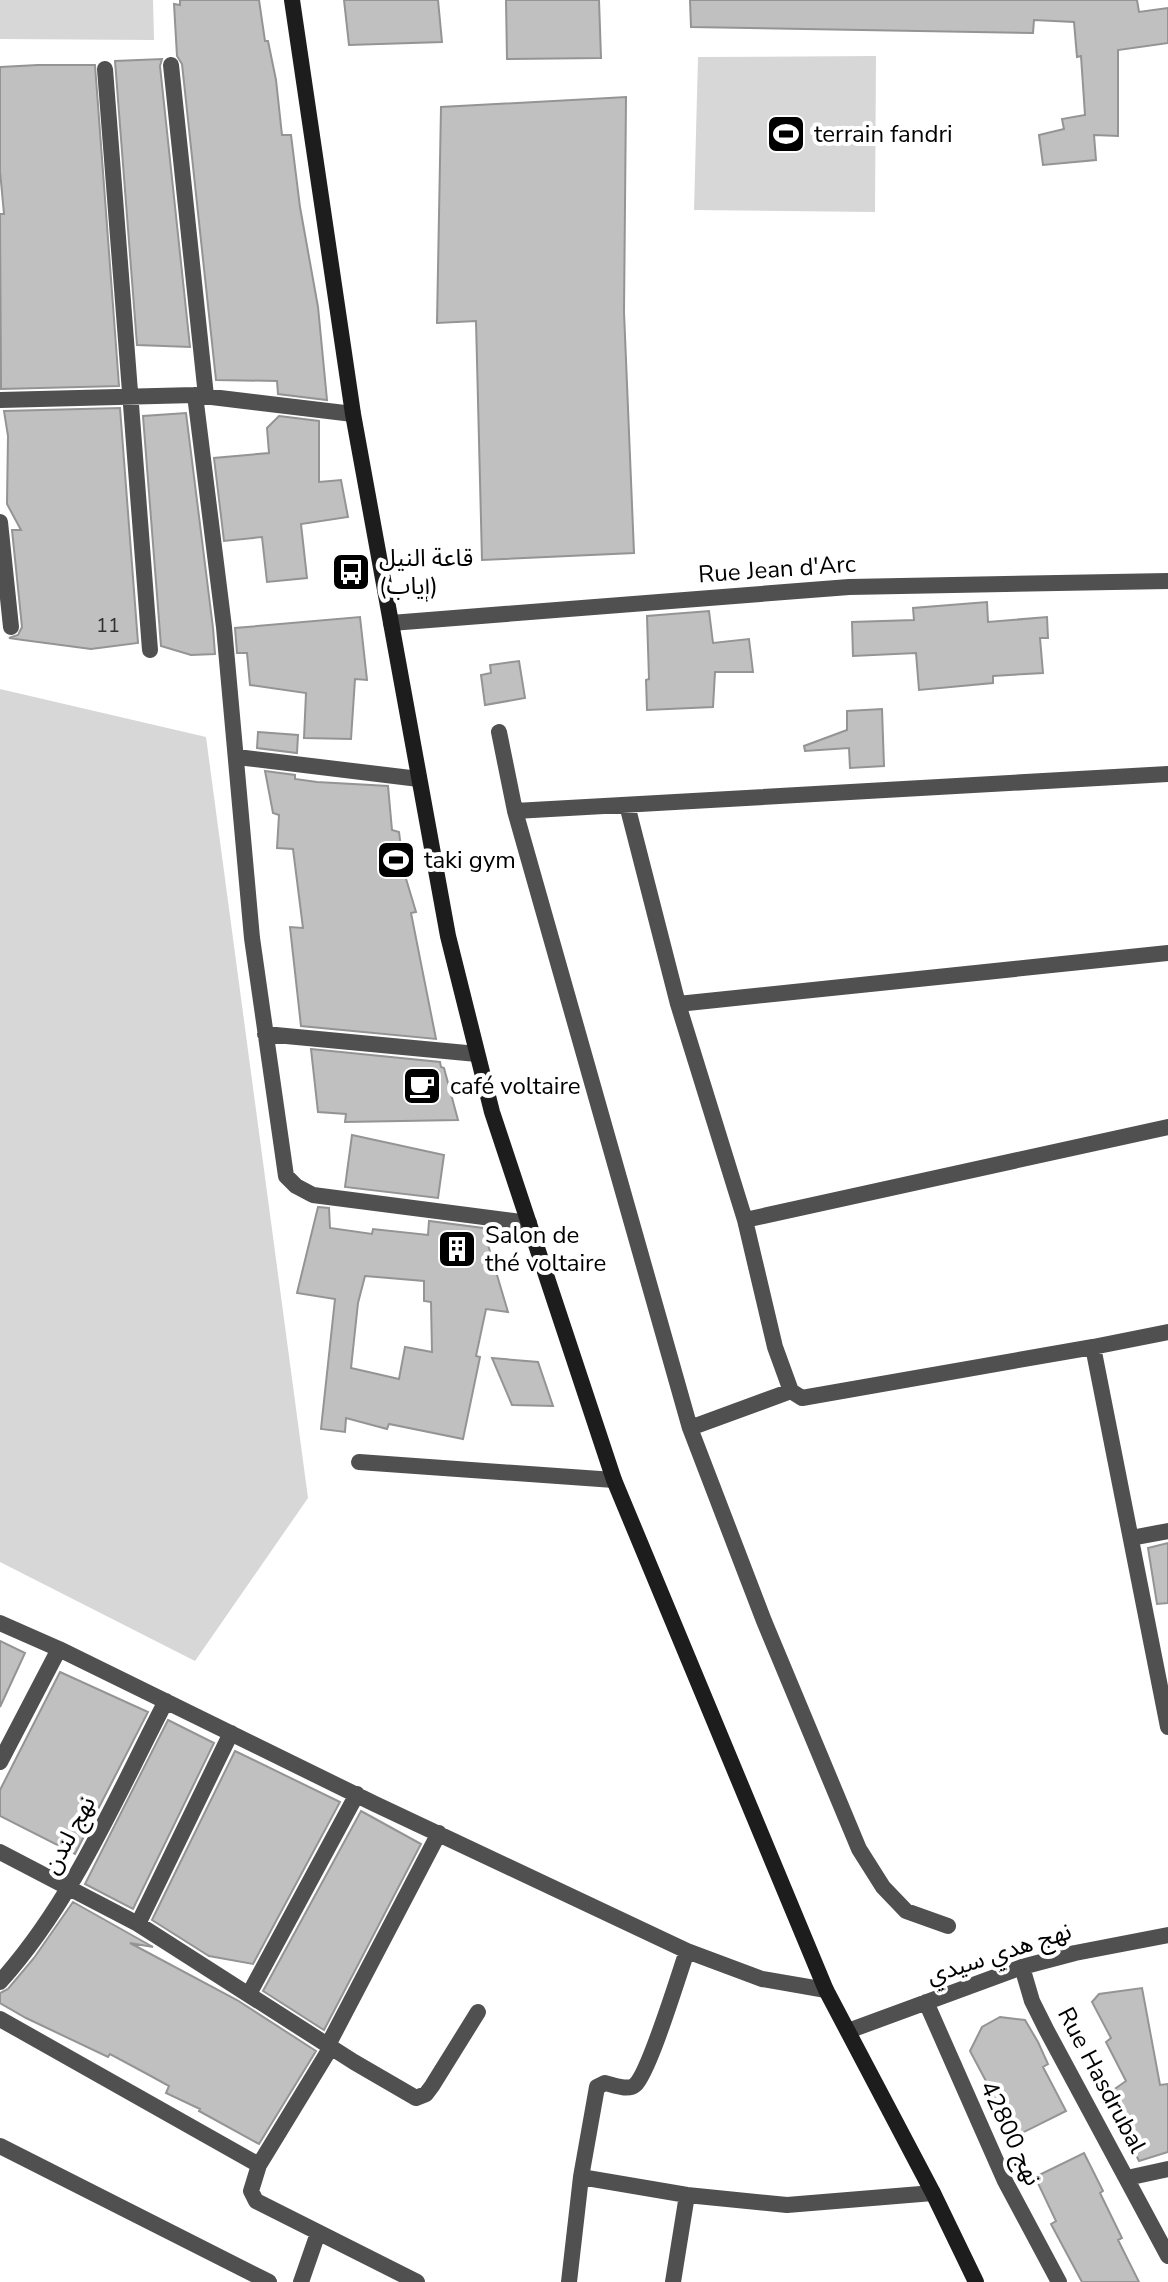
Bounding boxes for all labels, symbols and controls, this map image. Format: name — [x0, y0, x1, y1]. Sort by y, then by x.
sports icon: terrain fandri — [765, 113, 807, 155]
place label: terrain fandri — [814, 118, 953, 150]
place label: قاعة النيل (إياب) — [379, 542, 473, 602]
street label: Rue Jean d'Arc — [697, 548, 857, 590]
bus stop icon: قاعة النيل (إياب) — [330, 551, 372, 593]
house number: 11 — [96, 612, 120, 639]
sports icon: taki gym — [375, 839, 417, 881]
place label: taki gym — [424, 844, 516, 876]
cafe icon: café voltaire — [401, 1065, 443, 1107]
place label: café voltaire — [450, 1070, 581, 1102]
place label: Salon de thé voltaire — [485, 1219, 606, 1279]
building icon: Salon de thé voltaire — [436, 1228, 478, 1270]
street label: نهج لندن — [35, 1790, 104, 1880]
street label: نهج هدي سيدي — [923, 1915, 1076, 1994]
street label: Rue Hasdrubal — [1050, 2001, 1154, 2159]
street label: نهج 42800 — [972, 2075, 1049, 2191]

